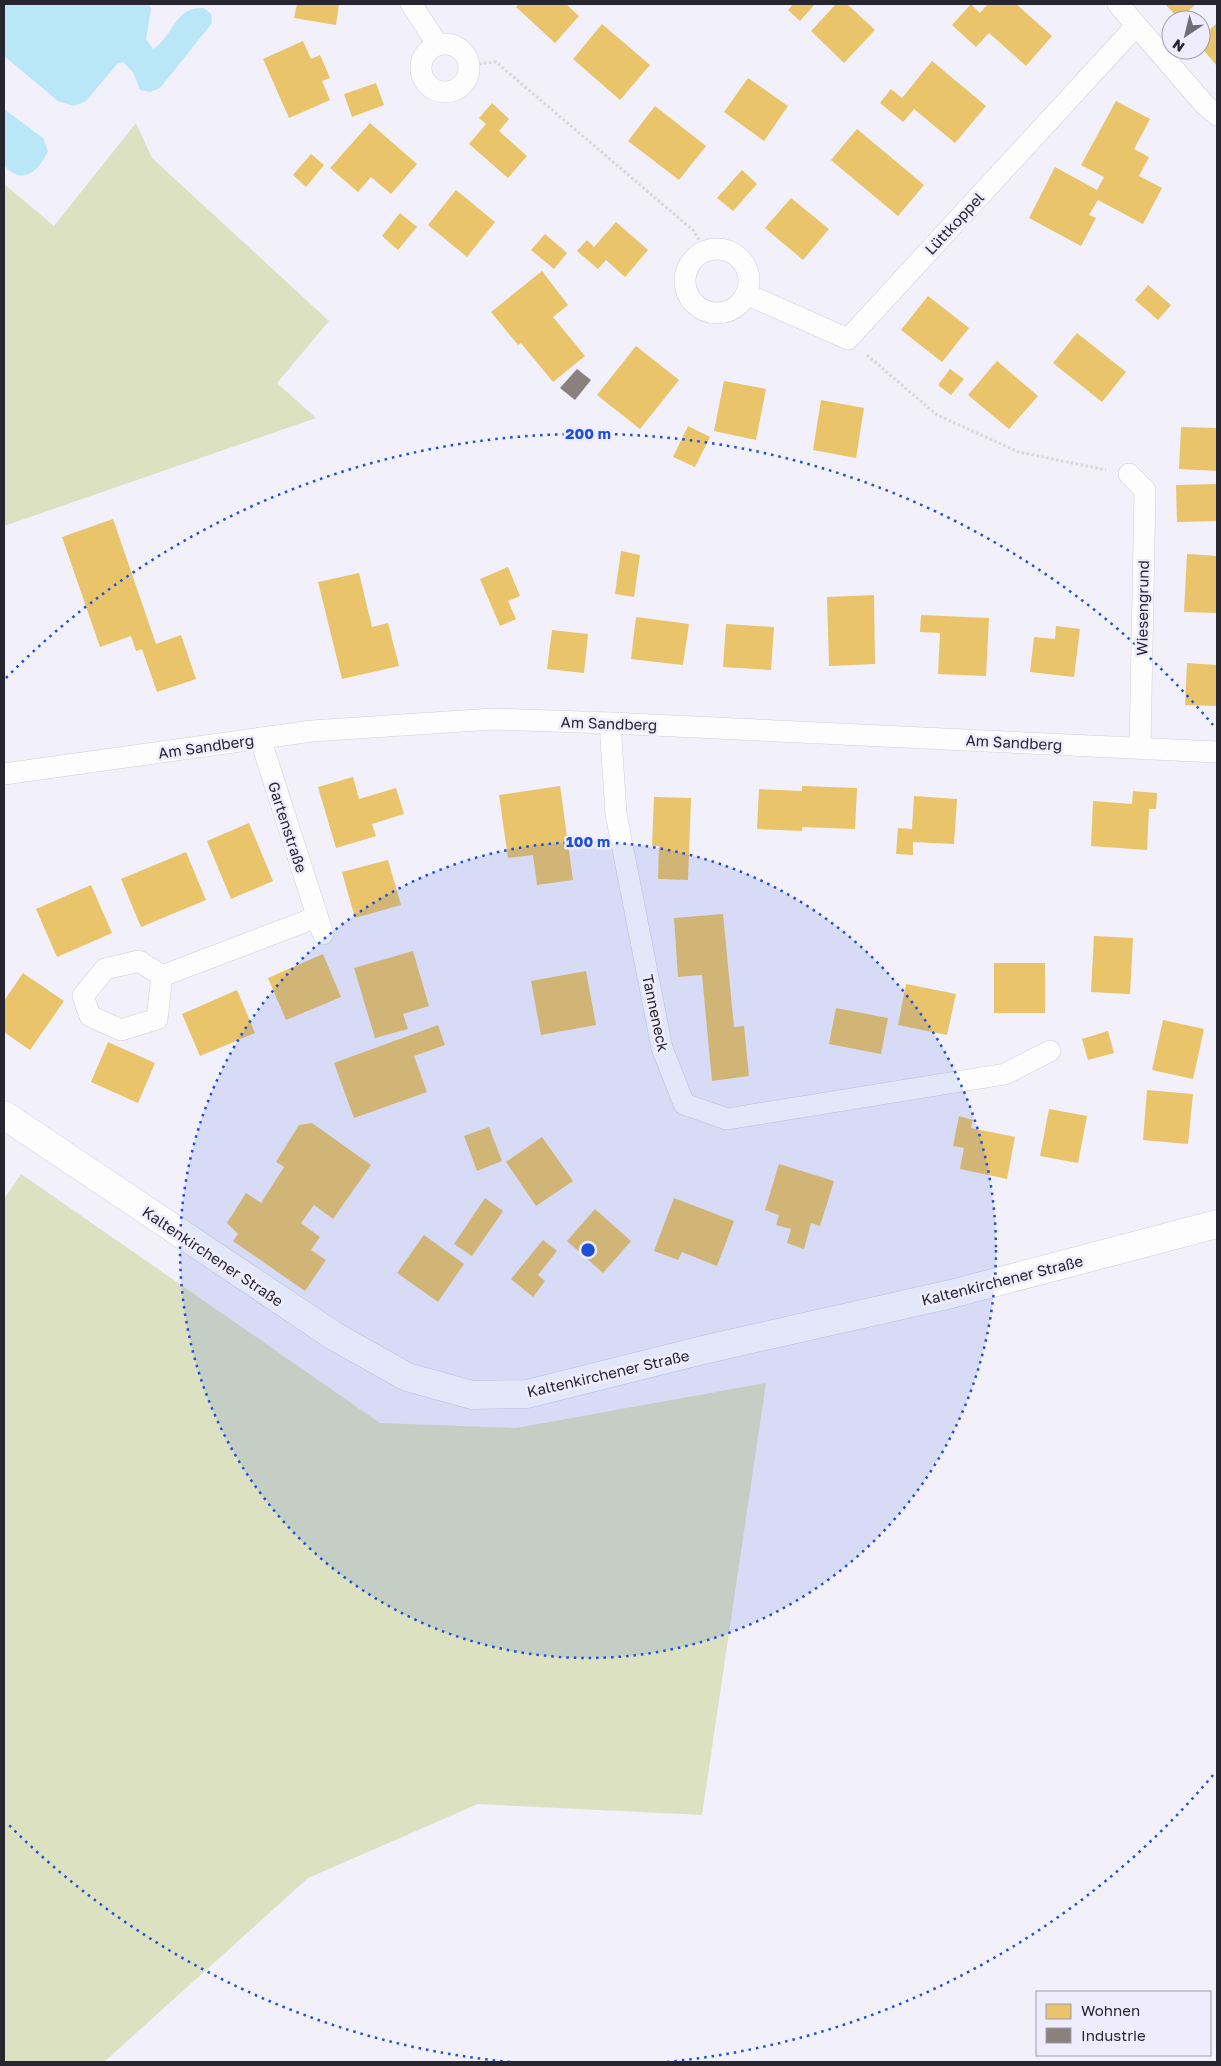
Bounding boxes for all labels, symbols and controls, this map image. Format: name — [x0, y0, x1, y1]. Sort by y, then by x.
north arrow — [1161, 10, 1211, 60]
text: N — [1169, 36, 1187, 56]
street label: Lüttkoppel — [921, 188, 987, 258]
text: 200 m — [565, 424, 611, 442]
street label: Wiesengrund — [1132, 560, 1152, 656]
street label: Am Sandberg — [560, 712, 658, 734]
street label: Am Sandberg — [157, 730, 255, 762]
street label: Am Sandberg — [965, 730, 1063, 754]
street label: Gartenstraße — [265, 779, 311, 875]
text: 100 m — [566, 832, 610, 850]
street label: Tanneneck — [639, 973, 673, 1054]
street label: Kaltenkirchener Straße — [139, 1202, 287, 1310]
centre of rings — [579, 1241, 597, 1259]
street label: Kaltenkirchener Straße — [919, 1251, 1085, 1309]
street label: Kaltenkirchener Straße — [525, 1346, 691, 1400]
legend — [1036, 1991, 1211, 2056]
text: Wohnen — [1081, 2001, 1140, 2019]
text: Industrie — [1081, 2026, 1146, 2044]

